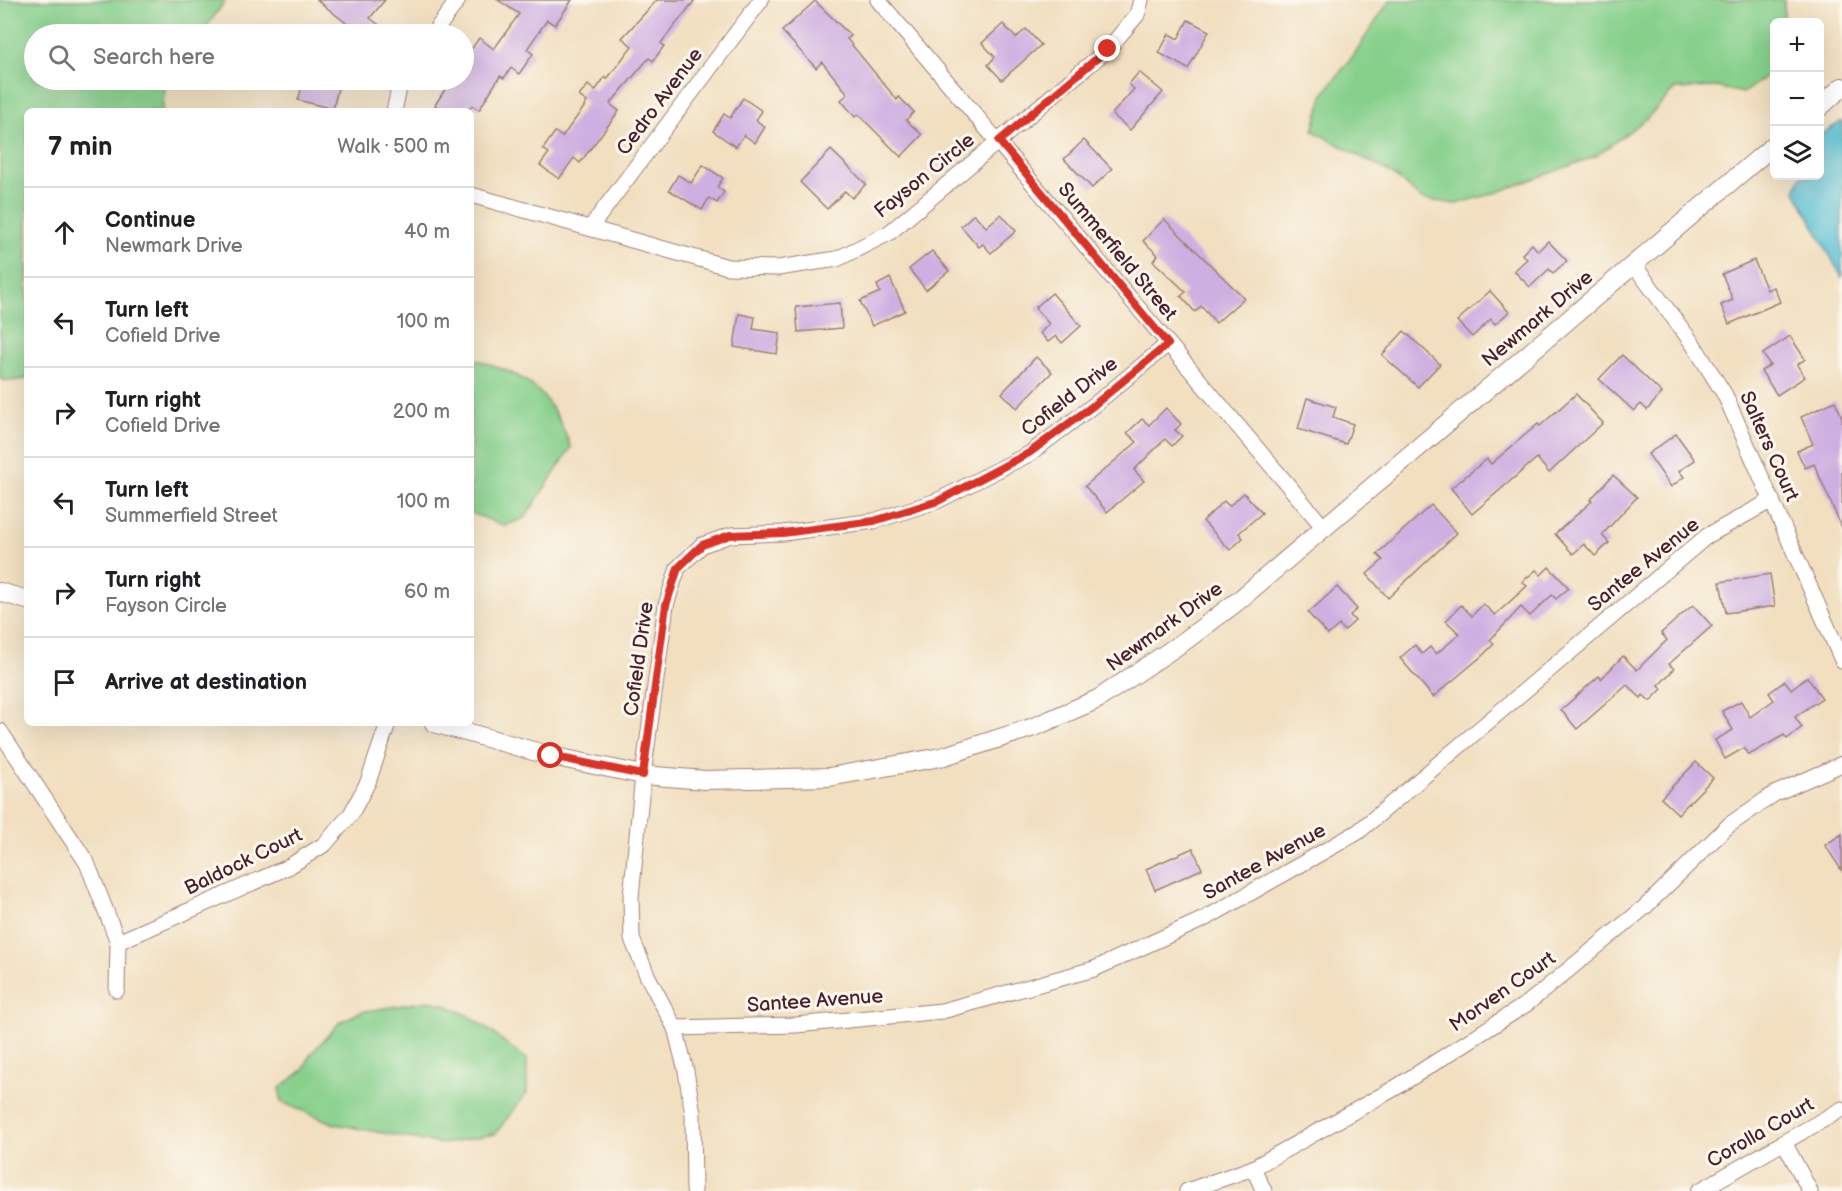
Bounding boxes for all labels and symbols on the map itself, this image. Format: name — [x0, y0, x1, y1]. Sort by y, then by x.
route end — [1094, 35, 1120, 61]
street label: Cedro Avenue — [612, 43, 708, 160]
street label: Fayson Circle — [870, 128, 980, 223]
street label: Summerfield Street — [1053, 178, 1182, 325]
street label: Newmark Drive — [1477, 265, 1598, 372]
street label: Cofield Drive — [1017, 352, 1123, 442]
street label: Salters Court — [1734, 388, 1804, 505]
street label: Santee Avenue — [1583, 512, 1704, 617]
street label: Newmark Drive — [1102, 577, 1227, 677]
street label: Cofield Drive — [619, 600, 659, 718]
route start — [537, 742, 563, 768]
street label: Santee Avenue — [1199, 818, 1330, 905]
street label: Baldock Court — [181, 823, 306, 901]
street label: Morven Court — [1445, 946, 1560, 1037]
street label: Santee Avenue — [746, 984, 884, 1018]
street label: Corolla Court — [1703, 1093, 1818, 1173]

